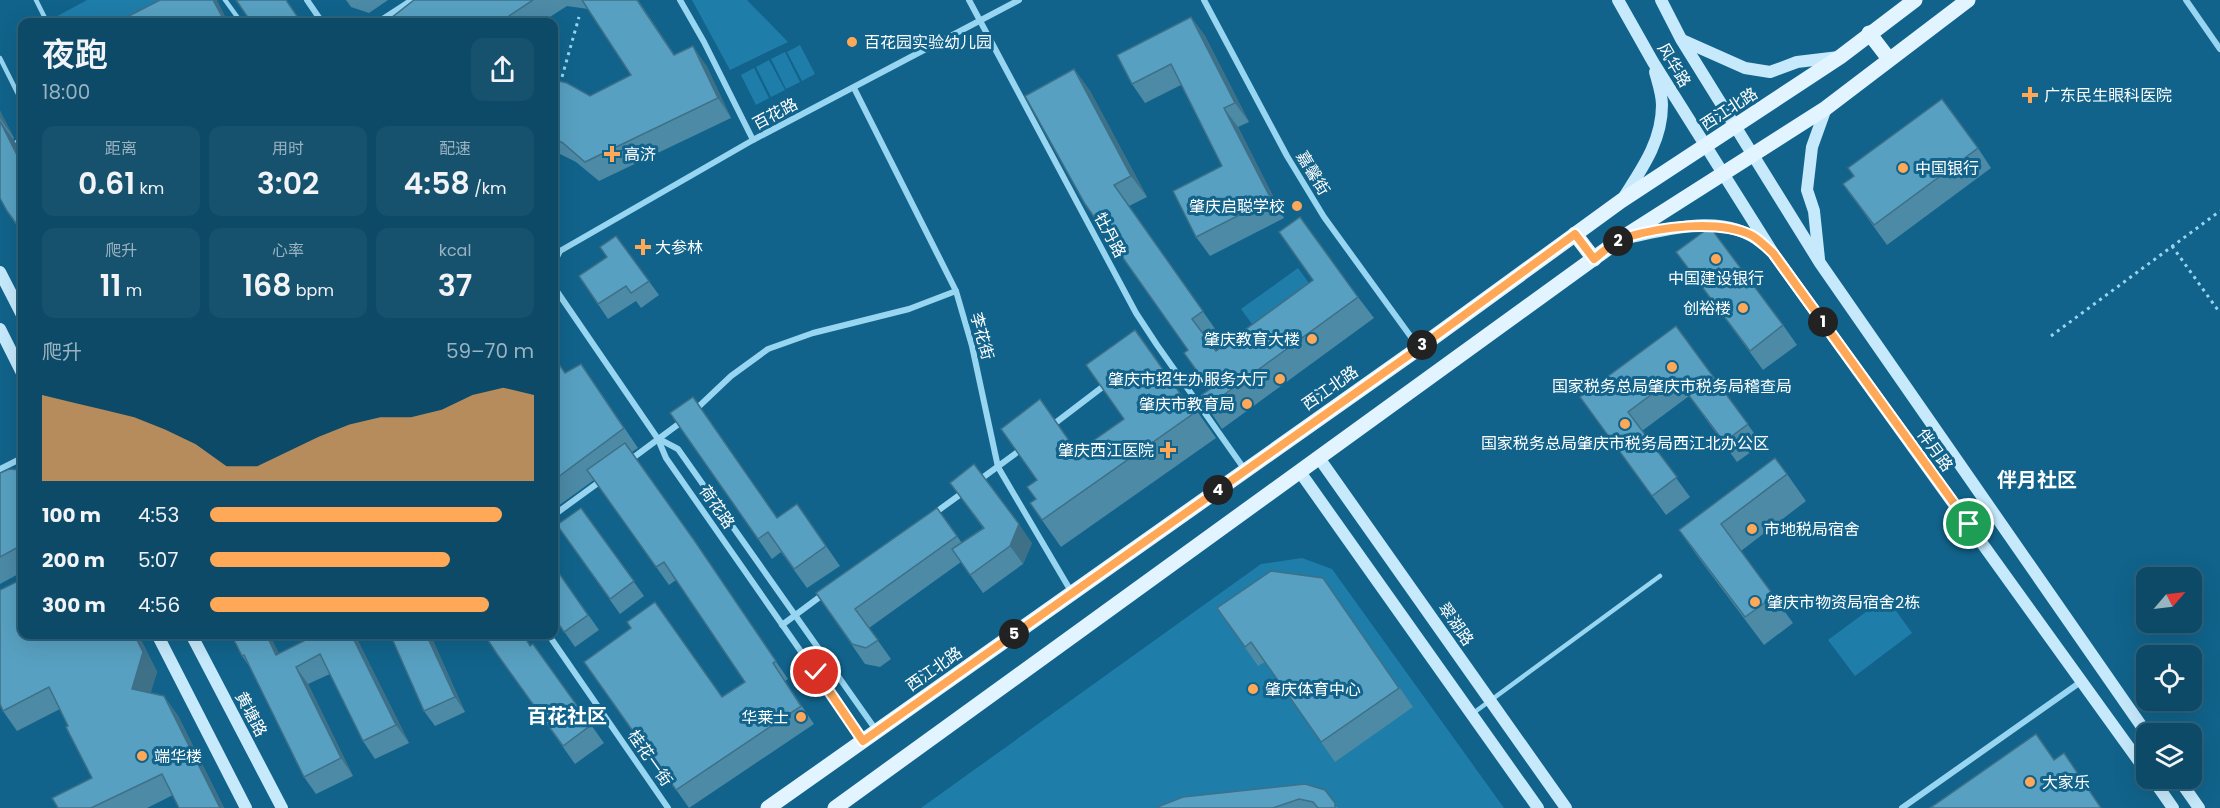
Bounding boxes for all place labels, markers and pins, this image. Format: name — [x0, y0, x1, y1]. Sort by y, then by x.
place label: 百花园实验幼儿园 — [864, 31, 992, 54]
marker: 百花园实验幼儿园 — [845, 35, 859, 49]
place label: 广东民生眼科医院 — [2044, 84, 2172, 107]
marker: 广东民生眼科医院 — [2021, 86, 2039, 104]
place label: 高济 — [624, 143, 656, 166]
marker: 高济 — [605, 147, 619, 161]
place label: 中国银行 — [1915, 157, 1979, 180]
marker: 中国银行 — [1896, 161, 1910, 175]
place label: 肇庆启聪学校 — [1189, 195, 1285, 218]
marker: 肇庆启聪学校 — [1290, 199, 1304, 213]
pin: 2 — [1603, 226, 1633, 256]
place label: 大参林 — [655, 236, 703, 259]
marker: 大参林 — [636, 240, 650, 254]
marker: 中国建设银行 — [1709, 252, 1723, 266]
place label: 中国建设银行 — [1668, 267, 1764, 290]
place label: 创裕楼 — [1683, 297, 1731, 320]
marker: 创裕楼 — [1736, 301, 1750, 315]
pin: 1 — [1808, 307, 1838, 337]
place label: 肇庆教育大楼 — [1204, 328, 1300, 351]
pin: 3 — [1407, 330, 1437, 360]
marker: 肇庆教育大楼 — [1305, 332, 1319, 346]
marker: 国家税务总局肇庆市税务局稽查局 — [1665, 360, 1679, 374]
place label: 肇庆市招生办服务大厅 — [1108, 368, 1268, 391]
marker: 肇庆市招生办服务大厅 — [1273, 372, 1287, 386]
place label: 国家税务总局肇庆市税务局稽查局 — [1552, 375, 1792, 398]
place label: 肇庆市教育局 — [1139, 393, 1235, 416]
marker: 肇庆市教育局 — [1240, 397, 1254, 411]
marker: 国家税务总局肇庆市税务局西江北办公区 — [1618, 417, 1632, 431]
place label: 国家税务总局肇庆市税务局西江北办公区 — [1481, 432, 1769, 455]
place label: 肇庆西江医院 — [1058, 439, 1154, 462]
marker: 肇庆西江医院 — [1159, 441, 1177, 459]
pin: 4 — [1203, 475, 1233, 505]
pin — [1943, 498, 1994, 549]
place label: 市地税局宿舍 — [1764, 518, 1860, 541]
marker: 市地税局宿舍 — [1745, 522, 1759, 536]
place label: 肇庆市物资局宿舍2栋 — [1767, 591, 1920, 614]
marker: 肇庆市物资局宿舍2栋 — [1748, 595, 1762, 609]
pin: 5 — [999, 619, 1029, 649]
pin — [790, 646, 841, 697]
place label: 肇庆体育中心 — [1265, 678, 1361, 701]
marker: 肇庆体育中心 — [1246, 682, 1260, 696]
place label: 华莱士 — [741, 706, 789, 729]
marker: 华莱士 — [794, 710, 808, 724]
place label: 端华楼 — [154, 745, 202, 768]
marker: 端华楼 — [135, 749, 149, 763]
place label: 大家乐 — [2042, 771, 2090, 794]
marker: 大家乐 — [2023, 775, 2037, 789]

